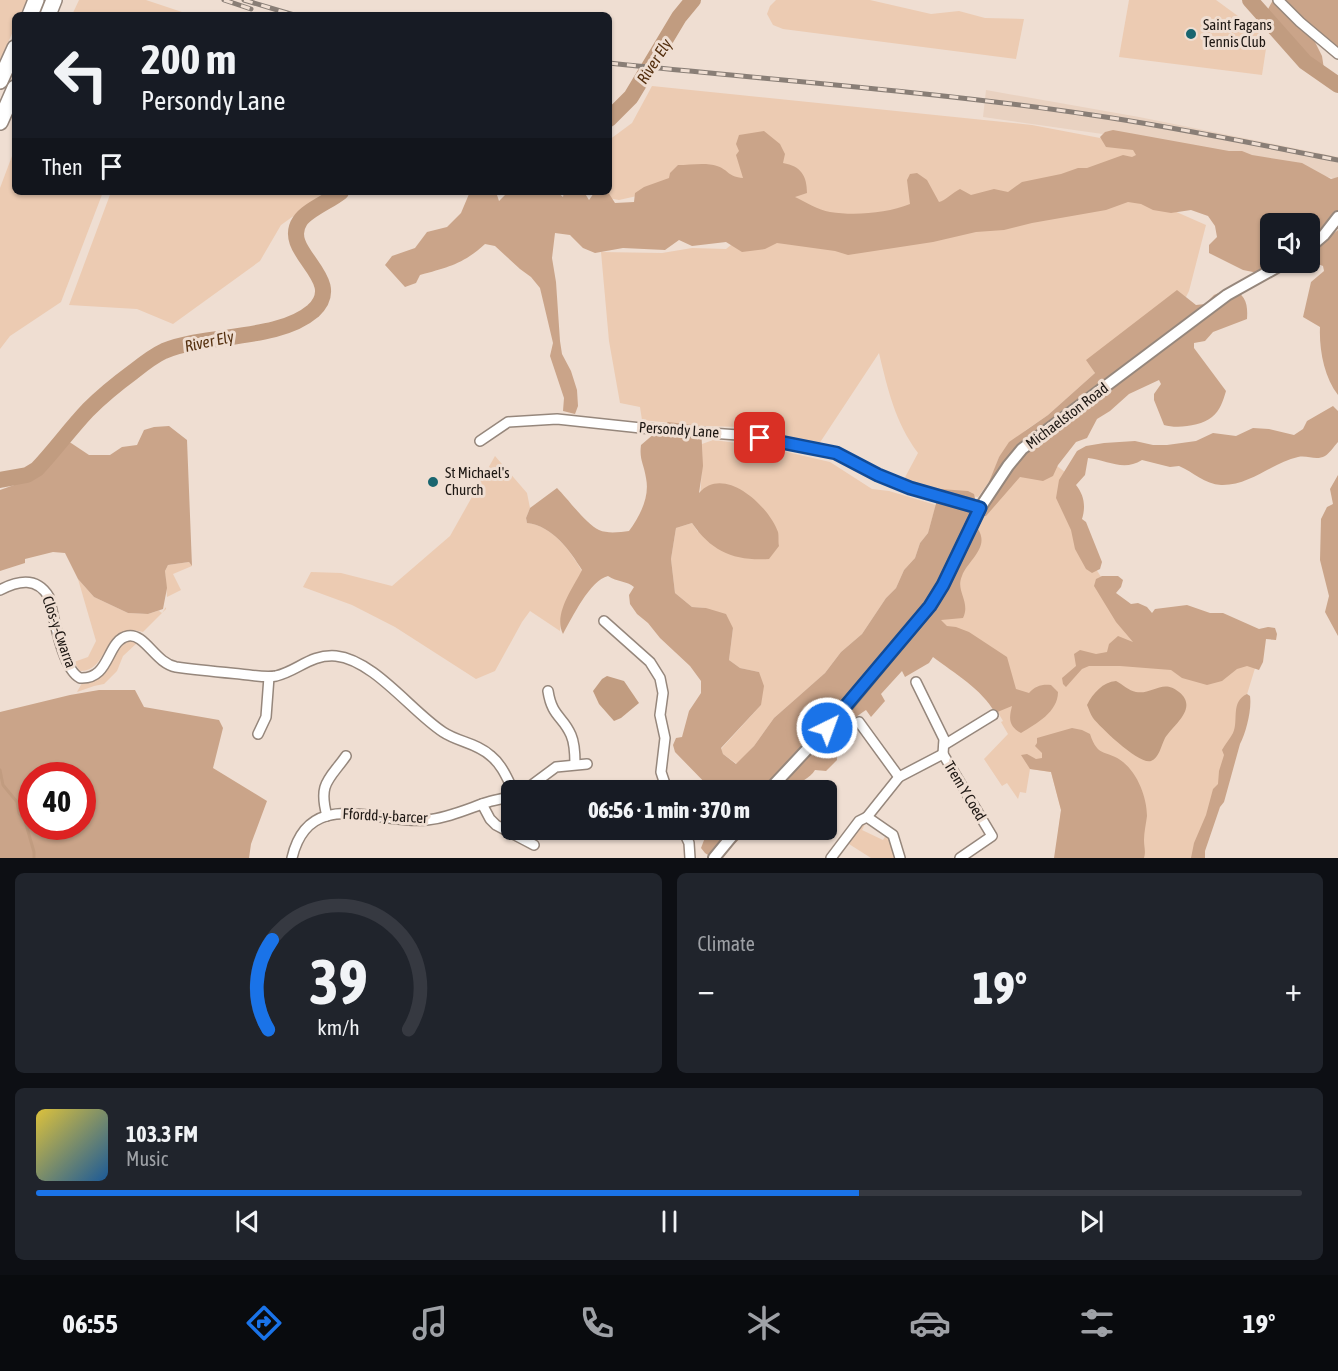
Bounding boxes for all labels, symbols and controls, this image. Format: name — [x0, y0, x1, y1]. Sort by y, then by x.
place label: Saint Fagans Tennis Club — [1203, 16, 1272, 50]
marker: Saint Fagans Tennis Club — [1184, 27, 1198, 41]
text: 200 m — [141, 35, 236, 83]
water label: River Ely — [633, 35, 676, 87]
icon: left — [42, 36, 120, 114]
text: Persondy Lane — [141, 85, 285, 116]
icon: arrive — [95, 150, 128, 183]
text: Then — [42, 154, 83, 180]
map controls — [1260, 213, 1320, 273]
button: sound — [1260, 213, 1320, 273]
water label: River Ely — [183, 327, 236, 356]
street label: Michaelston Road — [1022, 379, 1111, 452]
pin — [734, 412, 785, 463]
street label: Persondy Lane — [638, 418, 720, 441]
icon: arrive — [743, 421, 776, 454]
place label: St Michael's Church — [445, 464, 510, 498]
marker: St Michael's Church — [426, 475, 440, 489]
street label: Clos-y-Cwarra — [39, 594, 80, 670]
position arrow — [795, 696, 859, 760]
street label: Trem Y Coed — [941, 758, 990, 823]
speed limit sign: 40 — [18, 762, 96, 840]
text: 06:56 · 1 min · 370 m — [588, 797, 750, 823]
street label: Ffordd-y-barcer — [342, 805, 428, 826]
text: Climate — [698, 932, 755, 955]
text: 39 — [309, 946, 368, 1017]
text: 19° — [972, 962, 1027, 1014]
text: − — [698, 970, 715, 1008]
text: + — [1285, 970, 1302, 1008]
text: km/h — [317, 1015, 360, 1040]
text: 103.3 FM — [126, 1121, 198, 1147]
text: Music — [126, 1147, 168, 1170]
icon: previous — [231, 1205, 264, 1238]
icon: pause — [653, 1205, 686, 1238]
icon: next — [1075, 1205, 1108, 1238]
icon: directions — [243, 1302, 285, 1344]
icon: music — [409, 1302, 451, 1344]
icon: phone — [576, 1302, 618, 1344]
icon: climate — [743, 1302, 785, 1344]
icon: car — [909, 1302, 951, 1344]
icon: filters — [1076, 1302, 1118, 1344]
text: 06:55 — [62, 1308, 118, 1339]
text: 19° — [1243, 1308, 1276, 1339]

